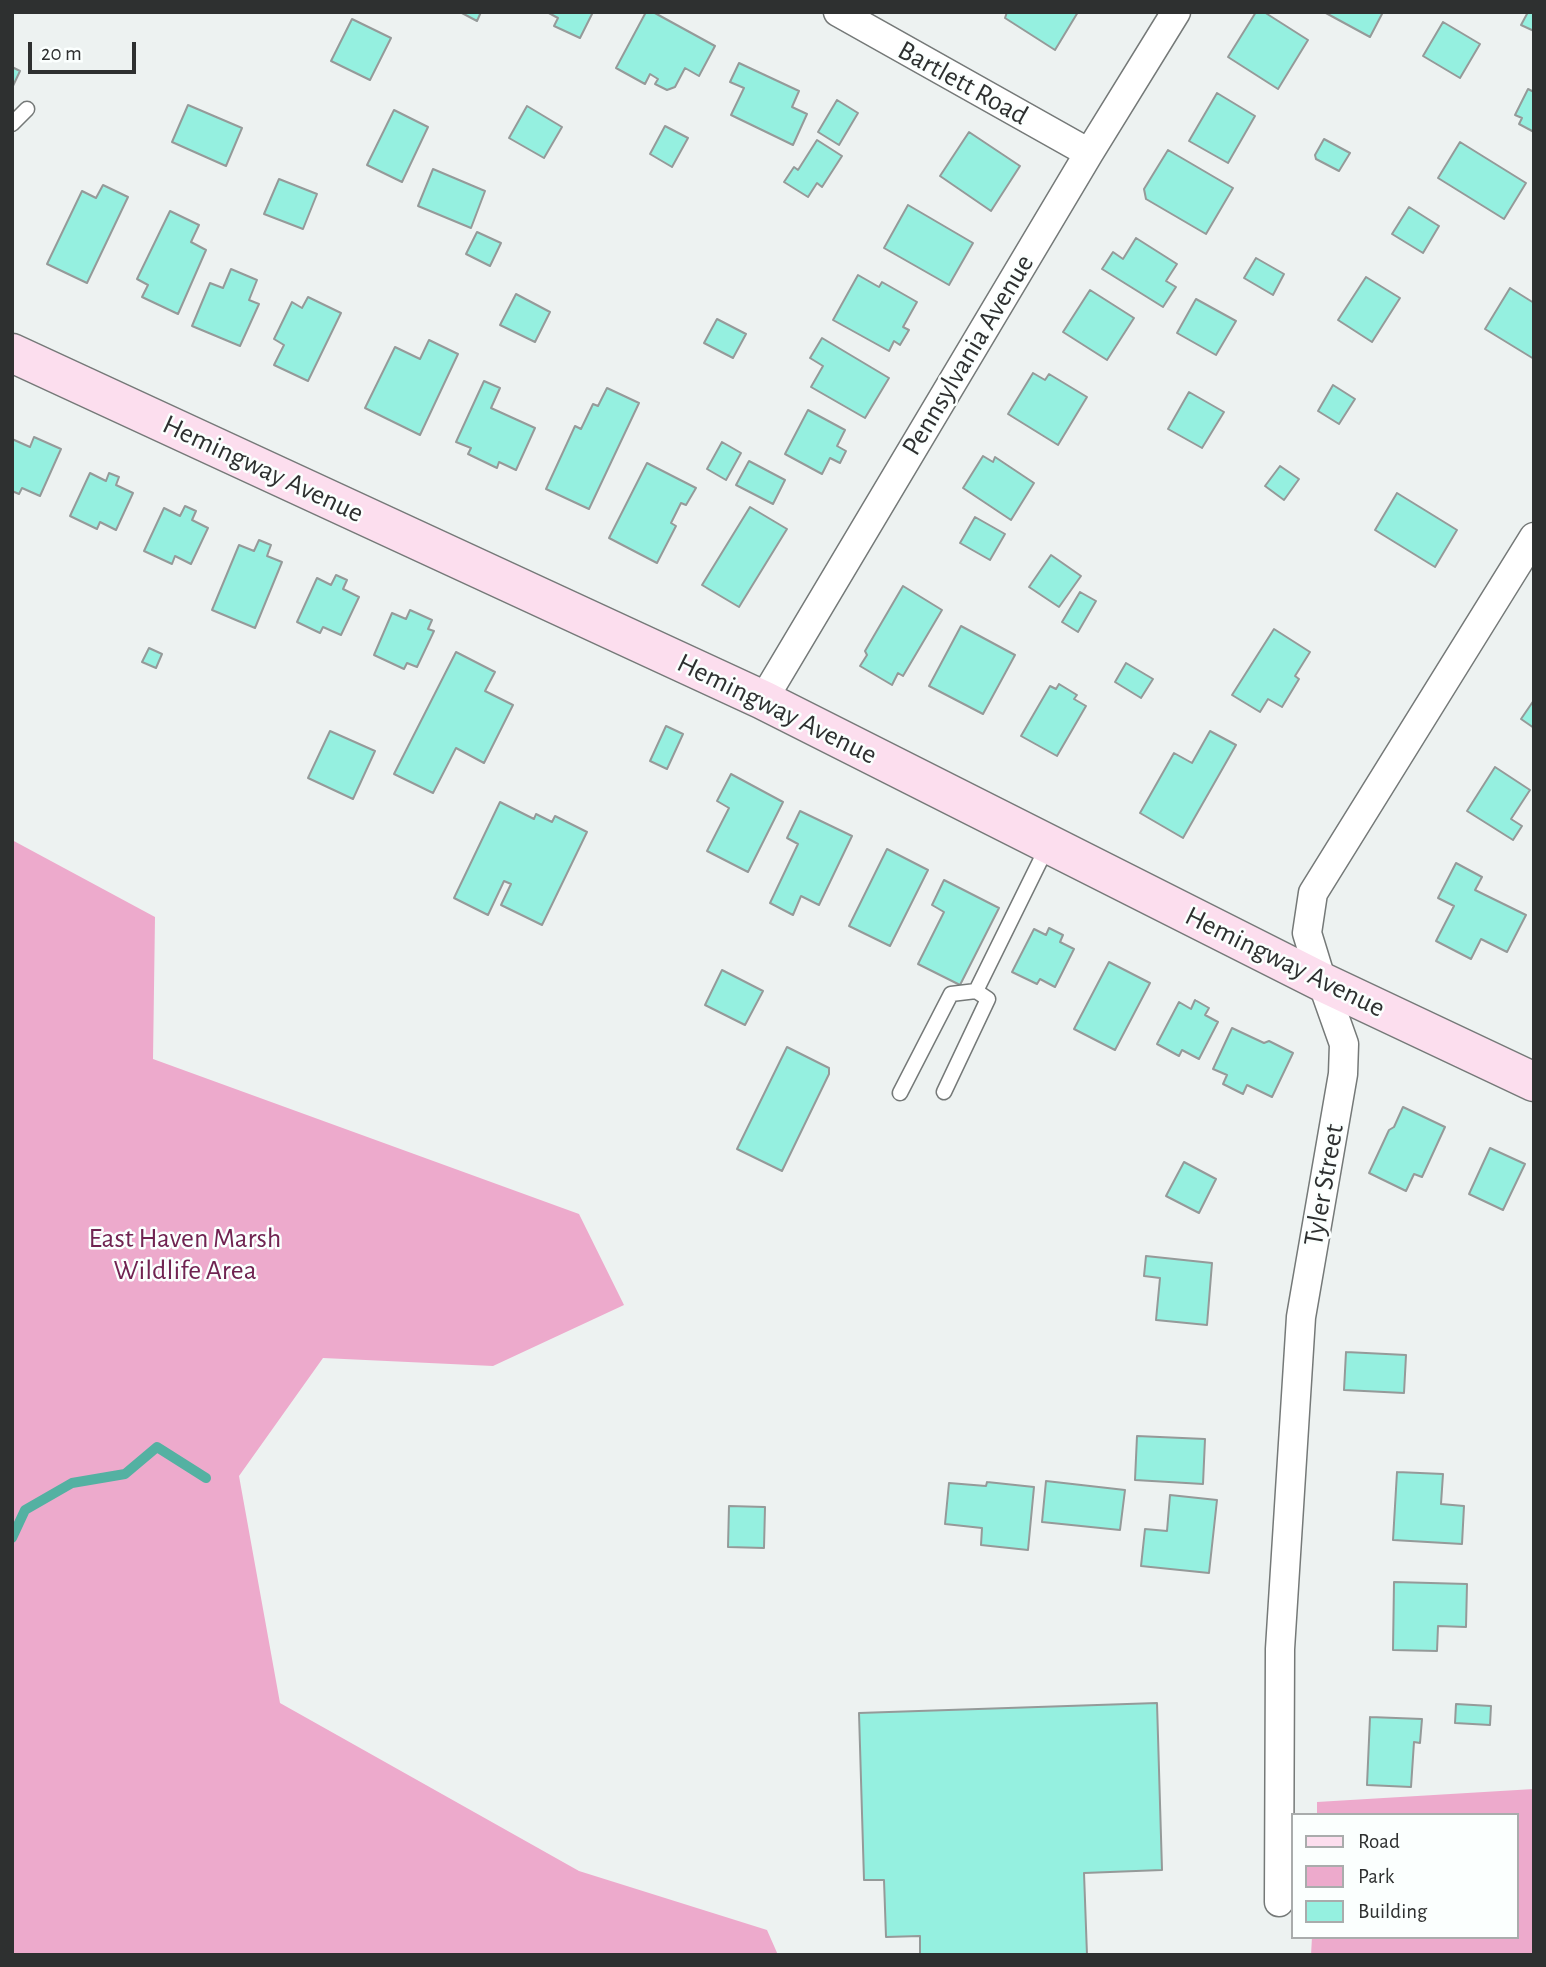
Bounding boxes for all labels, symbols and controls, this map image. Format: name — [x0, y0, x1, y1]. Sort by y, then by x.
scale bar — [32, 28, 140, 72]
street label: Bartlett Road — [892, 33, 1034, 133]
text: 20 m — [41, 43, 82, 64]
street label: Pennsylvania Avenue — [895, 248, 1041, 462]
street label: Hemingway Avenue — [157, 408, 369, 530]
street label: Hemingway Avenue — [672, 646, 882, 772]
street label: Hemingway Avenue — [1180, 899, 1390, 1025]
street label: Tyler Street — [1297, 1121, 1351, 1249]
park label: East Haven Marsh Wildlife Area — [89, 1222, 281, 1288]
legend — [1290, 1813, 1518, 1939]
text: Road — [1358, 1831, 1400, 1852]
text: Park — [1358, 1866, 1394, 1887]
text: Building — [1358, 1901, 1427, 1922]

